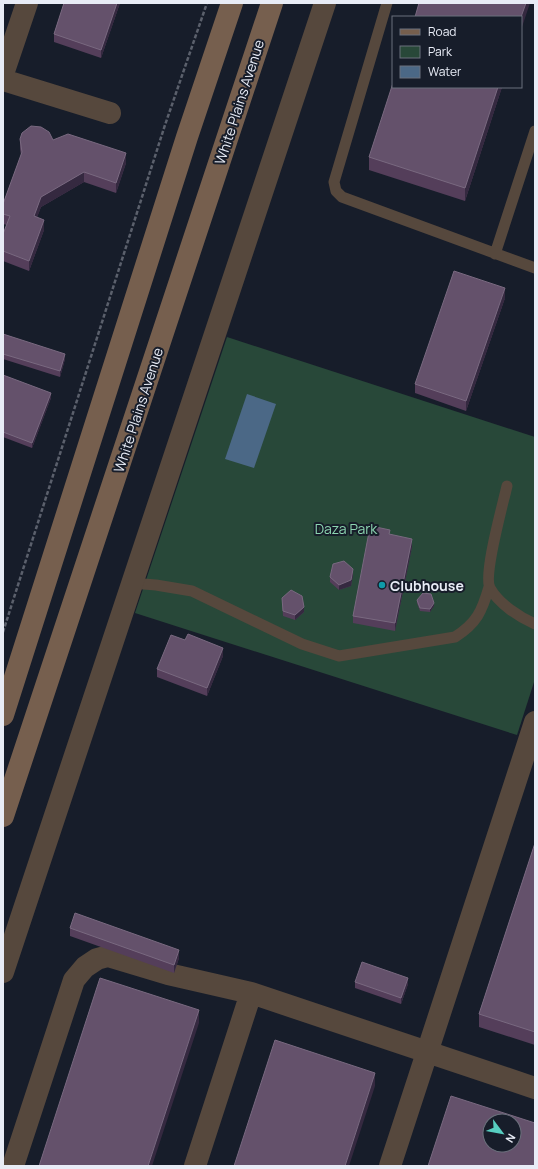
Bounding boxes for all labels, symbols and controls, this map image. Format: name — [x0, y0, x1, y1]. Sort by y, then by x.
legend — [392, 16, 522, 88]
text: Road — [428, 23, 456, 40]
street label: White Plains Avenue — [210, 37, 268, 167]
text: Park — [428, 43, 453, 60]
text: Water — [428, 63, 462, 80]
street label: White Plains Avenue — [109, 345, 167, 475]
park label: Daza Park — [315, 519, 378, 538]
place label: Clubhouse — [390, 576, 464, 595]
marker: Clubhouse — [377, 580, 387, 590]
north arrow — [482, 1113, 522, 1153]
text: N — [502, 1131, 519, 1146]

